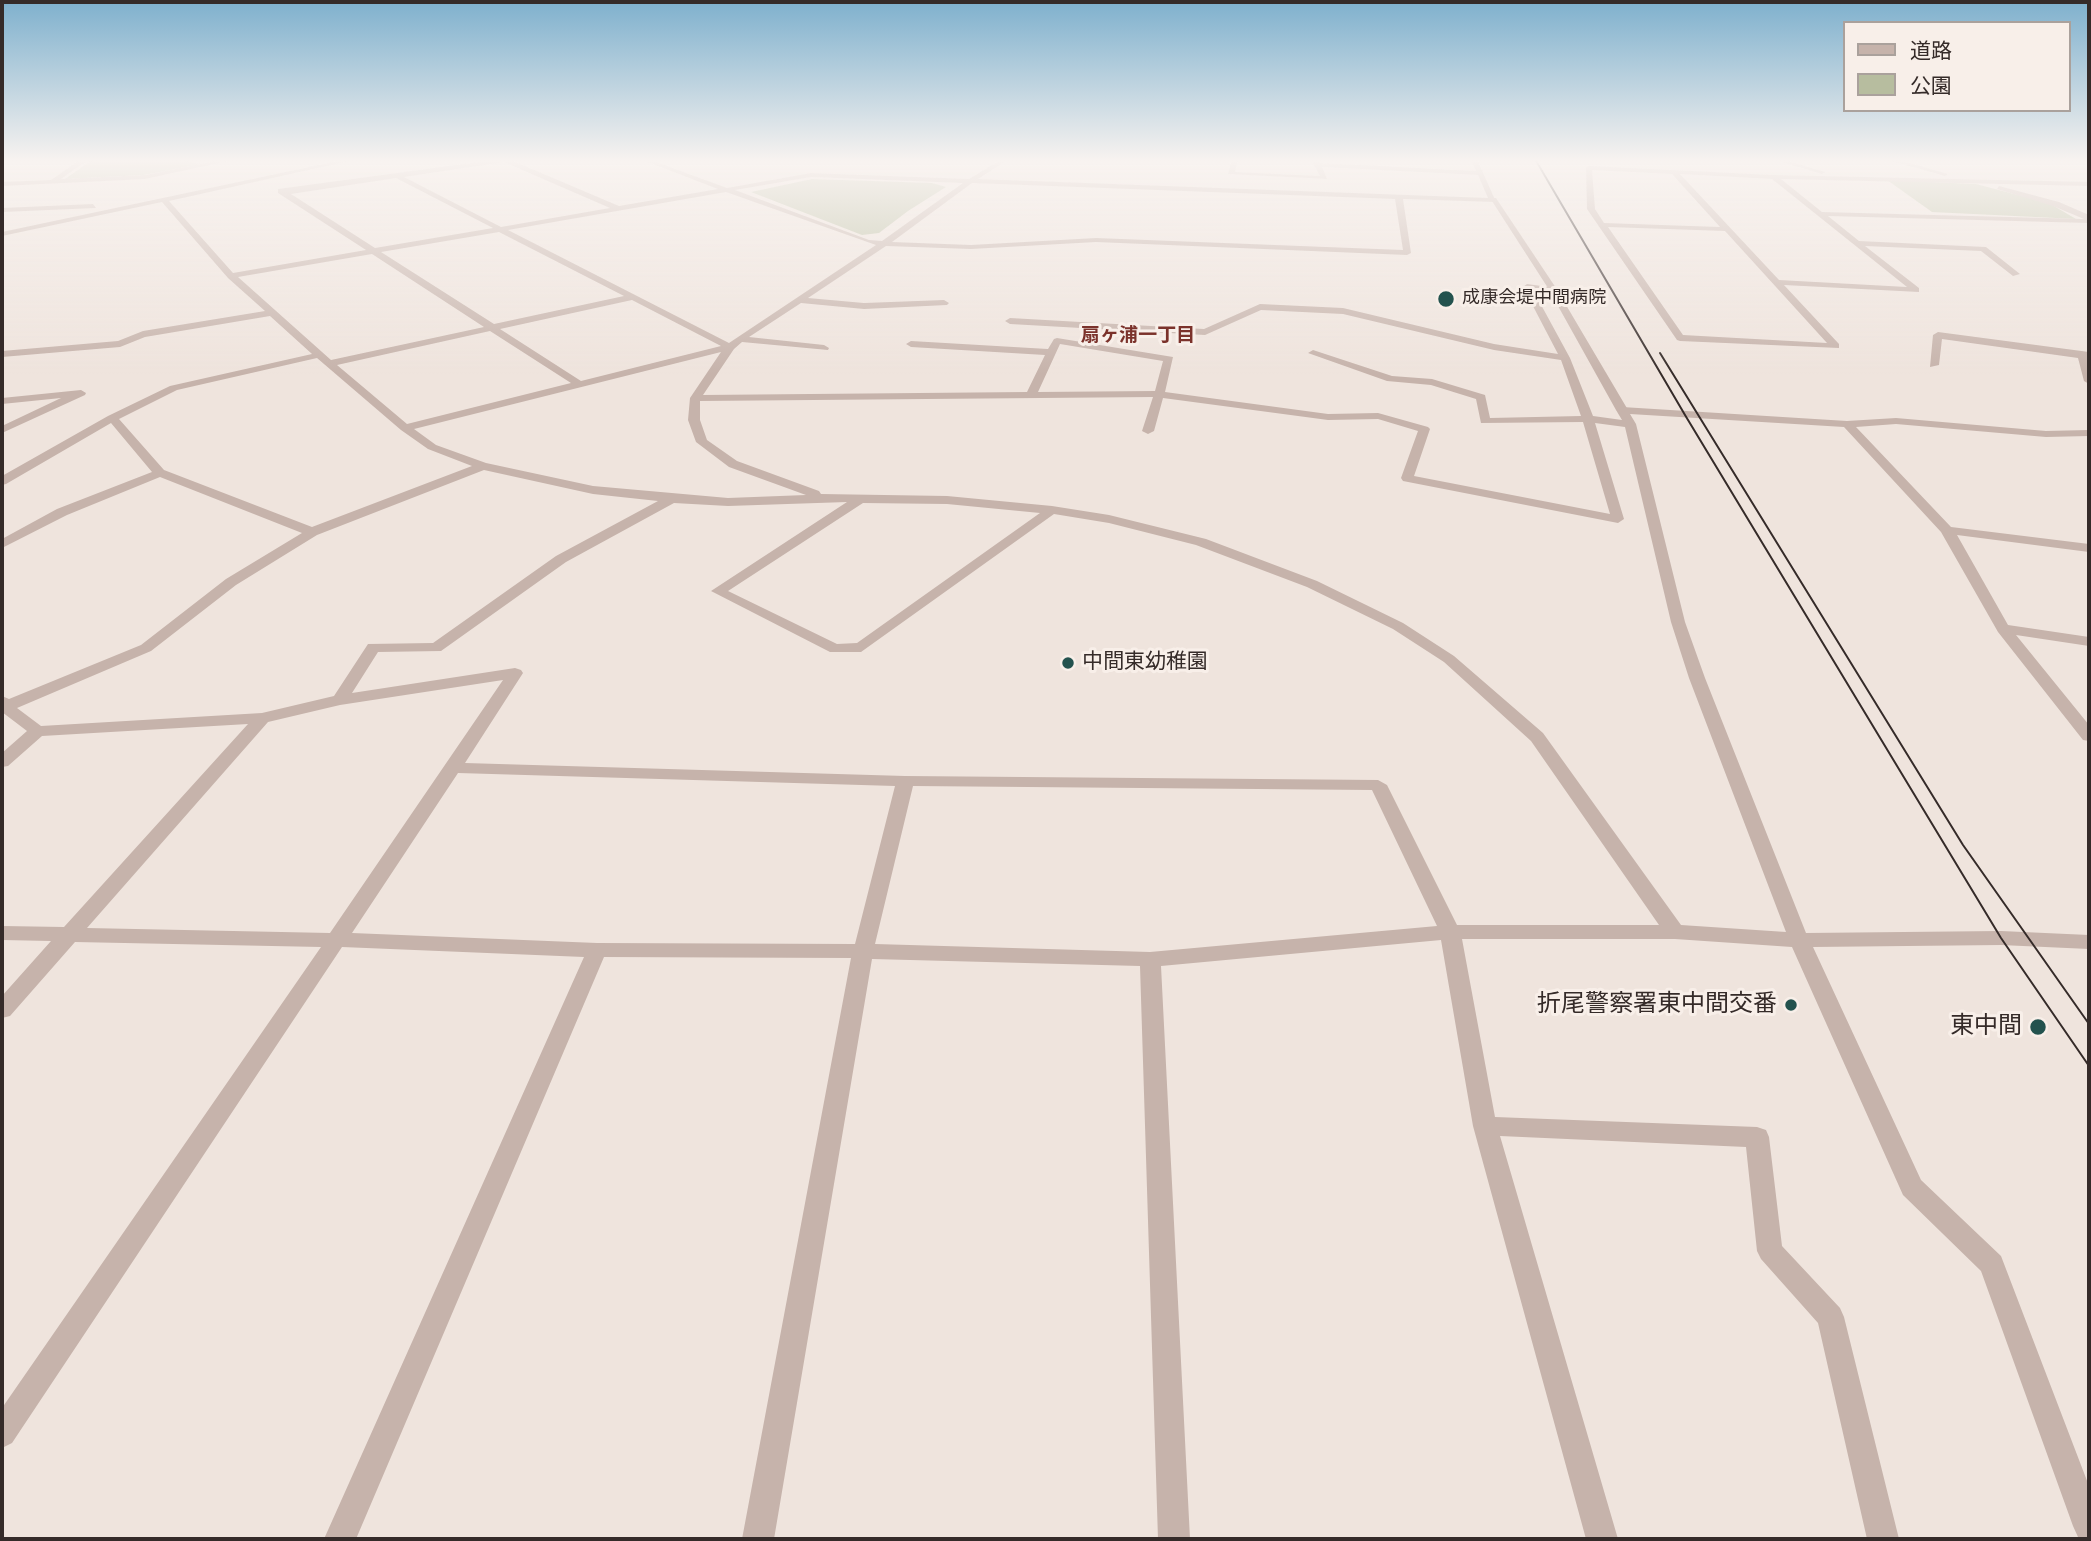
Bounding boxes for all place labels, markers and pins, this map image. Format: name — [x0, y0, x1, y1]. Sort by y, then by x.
place label: 成康会堤中間病院 — [1462, 288, 1606, 310]
marker: 成康会堤中間病院 — [1436, 289, 1456, 309]
place label: 中間東幼稚園 — [1082, 650, 1208, 676]
marker: 中間東幼稚園 — [1060, 655, 1076, 671]
place label: 折尾警察署東中間交番 — [1537, 991, 1777, 1019]
marker: 折尾警察署東中間交番 — [1783, 997, 1799, 1013]
place label: 東中間 — [1950, 1013, 2022, 1041]
marker: 東中間 — [2028, 1017, 2048, 1037]

